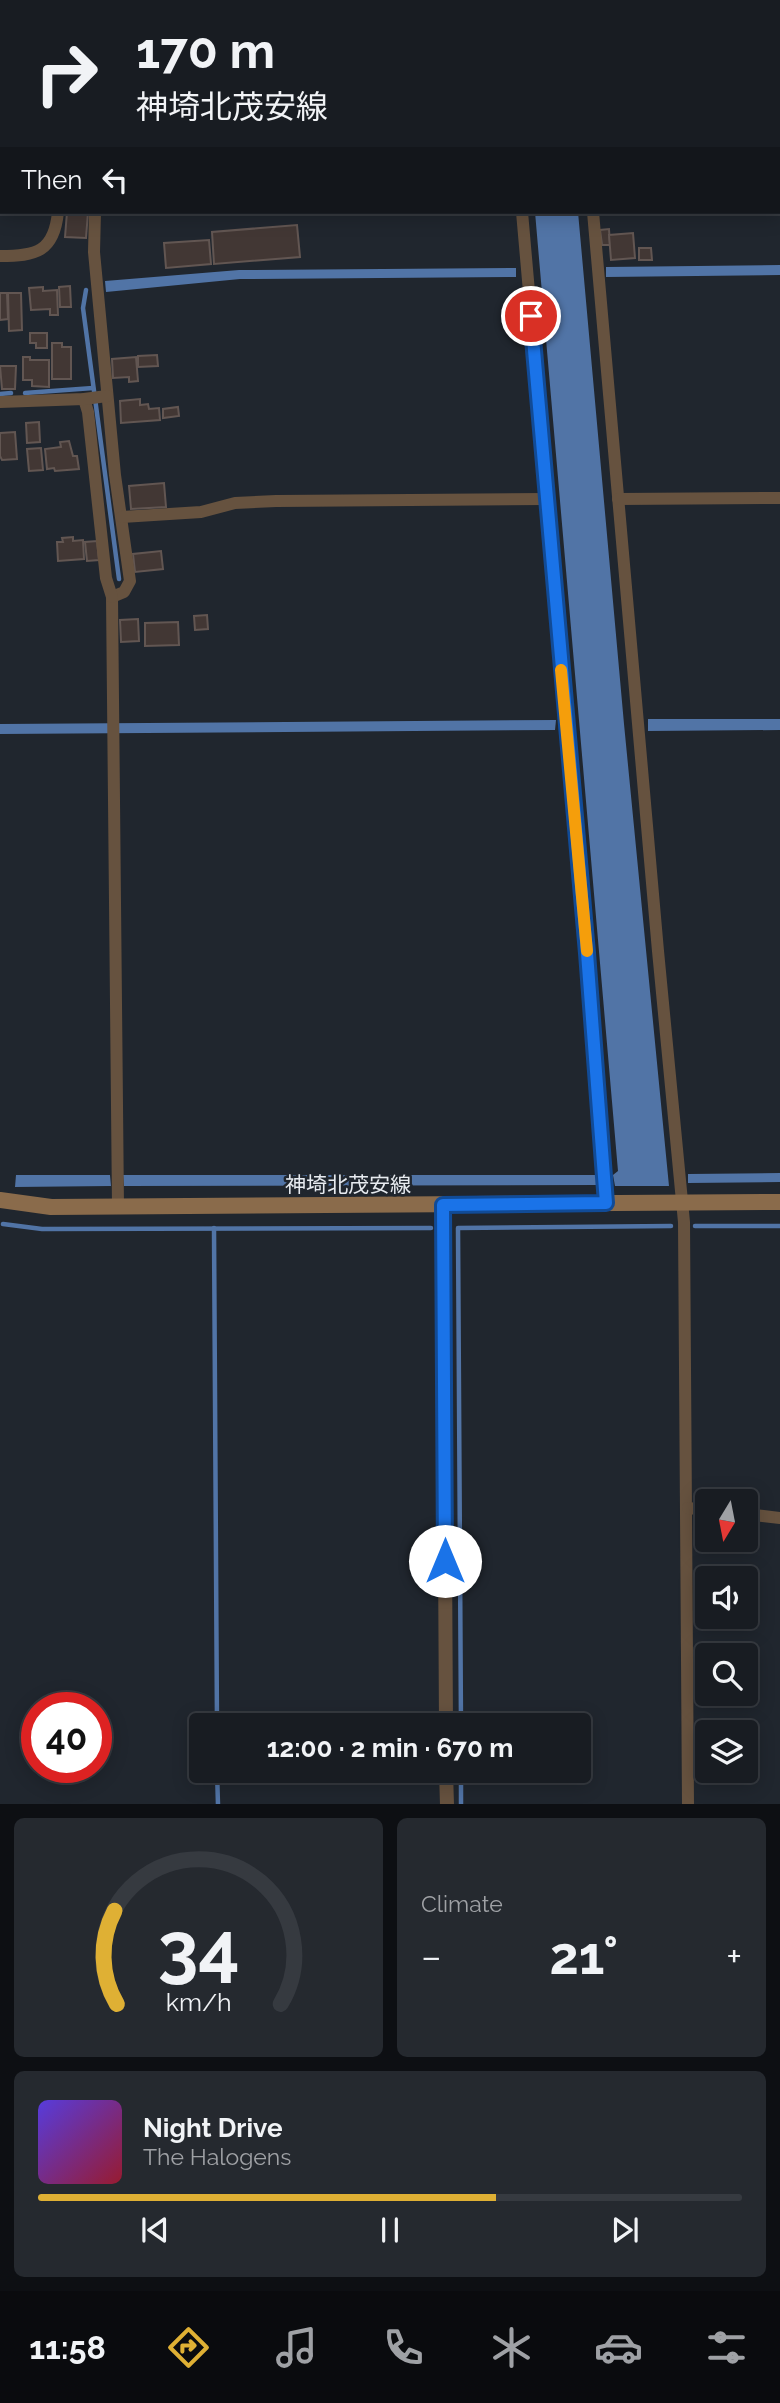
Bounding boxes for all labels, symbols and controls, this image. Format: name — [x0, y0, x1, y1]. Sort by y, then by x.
text: 170 m — [136, 22, 275, 79]
icon: right — [21, 28, 112, 119]
text: 神埼北茂安線 — [136, 88, 328, 125]
icon: left — [96, 161, 134, 199]
text: Then — [21, 165, 82, 195]
pin — [501, 286, 561, 346]
icon: arrive — [512, 297, 550, 335]
street label: 神埼北茂安線 — [285, 1172, 411, 1197]
north arrow — [695, 1489, 758, 1552]
map controls — [695, 1489, 758, 1783]
position arrow — [408, 1524, 482, 1598]
button: sound — [695, 1566, 758, 1629]
button: search — [695, 1643, 758, 1706]
speed limit sign: 40 — [21, 1692, 112, 1783]
button: layers — [695, 1720, 758, 1783]
text: 12:00 · 2 min · 670 m — [267, 1733, 513, 1763]
text: Climate — [421, 1890, 503, 1917]
text: 34 — [157, 1906, 240, 1991]
text: 21° — [550, 1925, 618, 1986]
text: − — [421, 1934, 441, 1979]
text: + — [726, 1934, 742, 1979]
text: km/h — [166, 1986, 231, 2016]
text: Night Drive — [143, 2113, 282, 2143]
text: The Halogens — [143, 2143, 291, 2170]
icon: previous — [136, 2211, 174, 2249]
icon: pause — [371, 2211, 409, 2249]
icon: next — [606, 2211, 644, 2249]
icon: directions — [164, 2323, 213, 2372]
icon: music — [272, 2323, 321, 2372]
icon: phone — [379, 2323, 428, 2372]
icon: climate — [487, 2323, 536, 2372]
icon: car — [594, 2323, 643, 2372]
icon: filters — [702, 2323, 751, 2372]
text: 11:58 — [29, 2329, 106, 2366]

